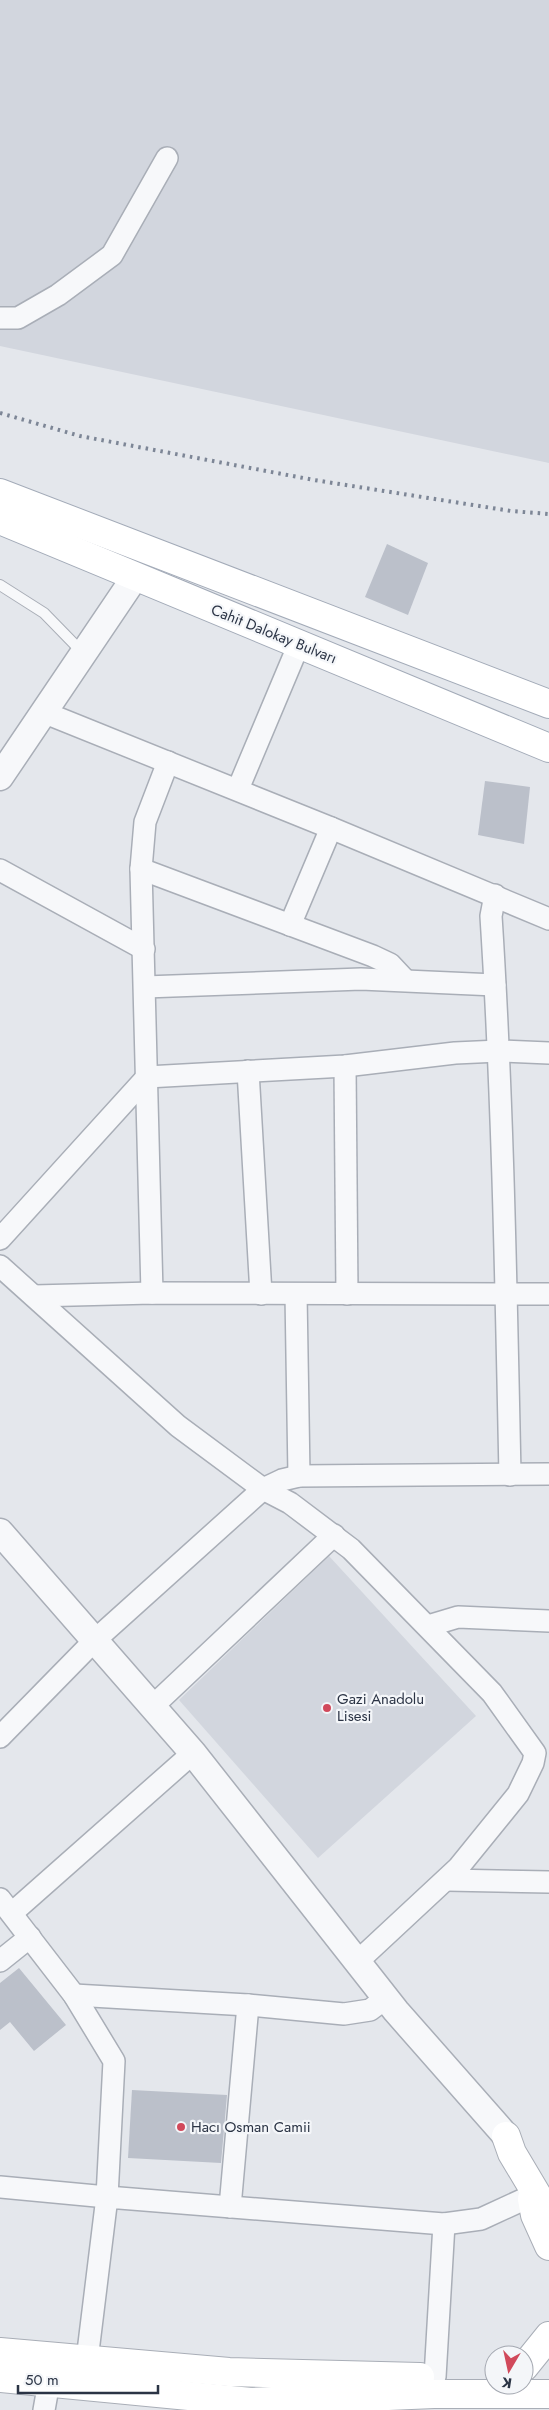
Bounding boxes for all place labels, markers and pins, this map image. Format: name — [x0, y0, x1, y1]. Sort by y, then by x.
place label: Gazi Anadolu Lisesi — [337, 1688, 424, 1727]
marker: Gazi Anadolu Lisesi — [321, 1702, 333, 1714]
place label: Hacı Osman Camii — [191, 2116, 311, 2138]
marker: Hacı Osman Camii — [175, 2121, 187, 2133]

